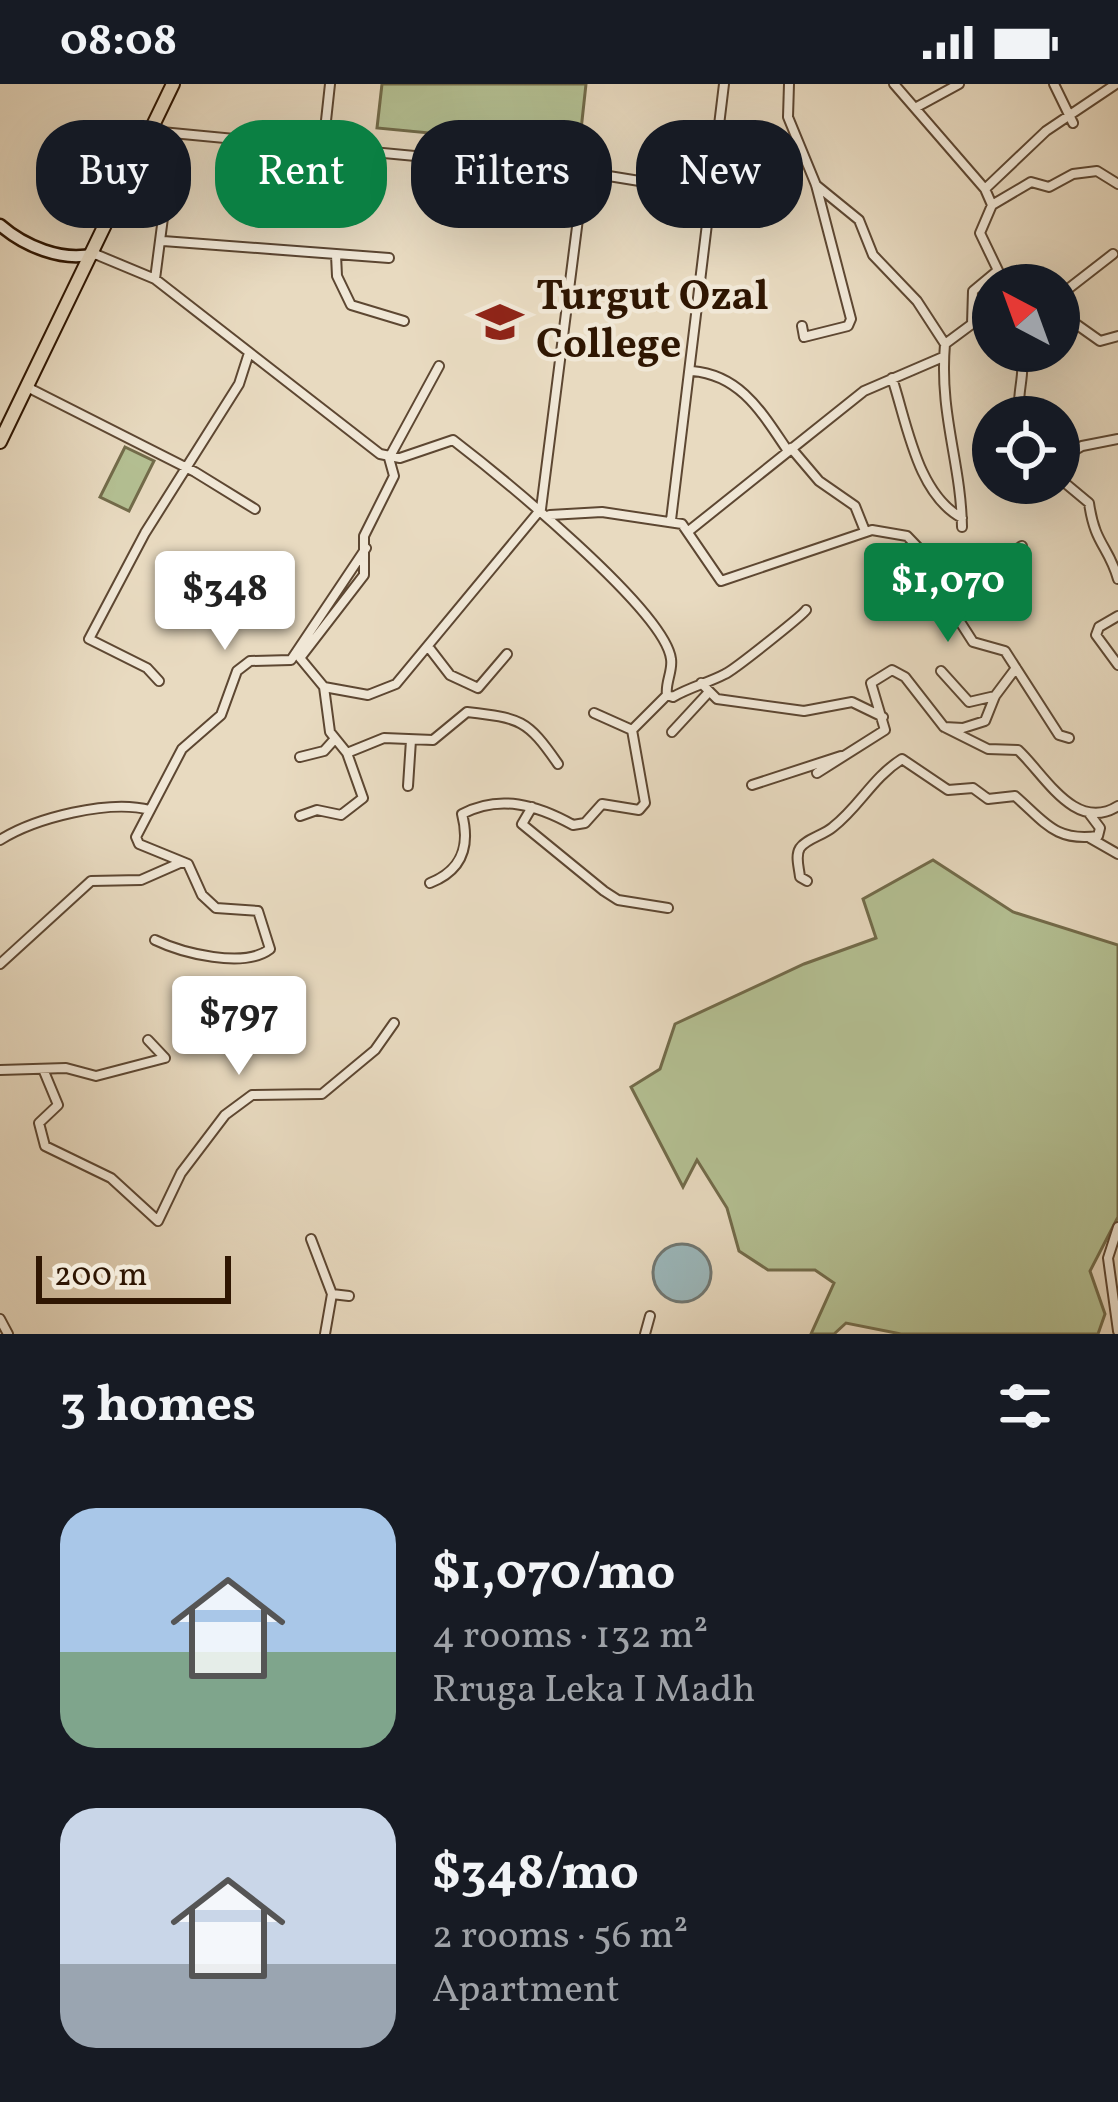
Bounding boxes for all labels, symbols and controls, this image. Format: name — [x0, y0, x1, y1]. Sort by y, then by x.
text: 08:08 — [60, 11, 177, 74]
chip: Buy — [36, 120, 191, 228]
chip: Rent — [215, 120, 387, 228]
chip: Filters — [411, 120, 612, 228]
chip: New — [636, 120, 803, 228]
north arrow — [972, 264, 1080, 372]
map controls — [972, 264, 1080, 504]
place label: Turgut Ozal College — [536, 269, 769, 376]
school or university icon: Turgut Ozal College — [475, 297, 525, 347]
button: locate — [972, 396, 1080, 504]
pin: $1,070 — [850, 543, 1046, 645]
pin: $348 — [154, 551, 296, 653]
text: $1,070 — [891, 555, 1005, 609]
text: $348 — [182, 563, 268, 617]
pin: $797 — [168, 976, 310, 1078]
text: $797 — [199, 988, 279, 1042]
scale bar — [36, 1250, 231, 1303]
text: 200 m — [54, 1254, 148, 1300]
text: 3 homes — [60, 1371, 256, 1442]
icon: filters — [992, 1373, 1058, 1439]
text: $1,070/mo — [432, 1539, 675, 1610]
icon: home — [156, 1556, 300, 1700]
text: 4 rooms · 132 m² — [432, 1610, 708, 1664]
text: Rruga Leka I Madh — [432, 1664, 756, 1718]
text: $348/mo — [432, 1839, 639, 1910]
icon: home — [156, 1856, 300, 2000]
text: 2 rooms · 56 m² — [432, 1910, 688, 1964]
text: Apartment — [432, 1964, 620, 2018]

